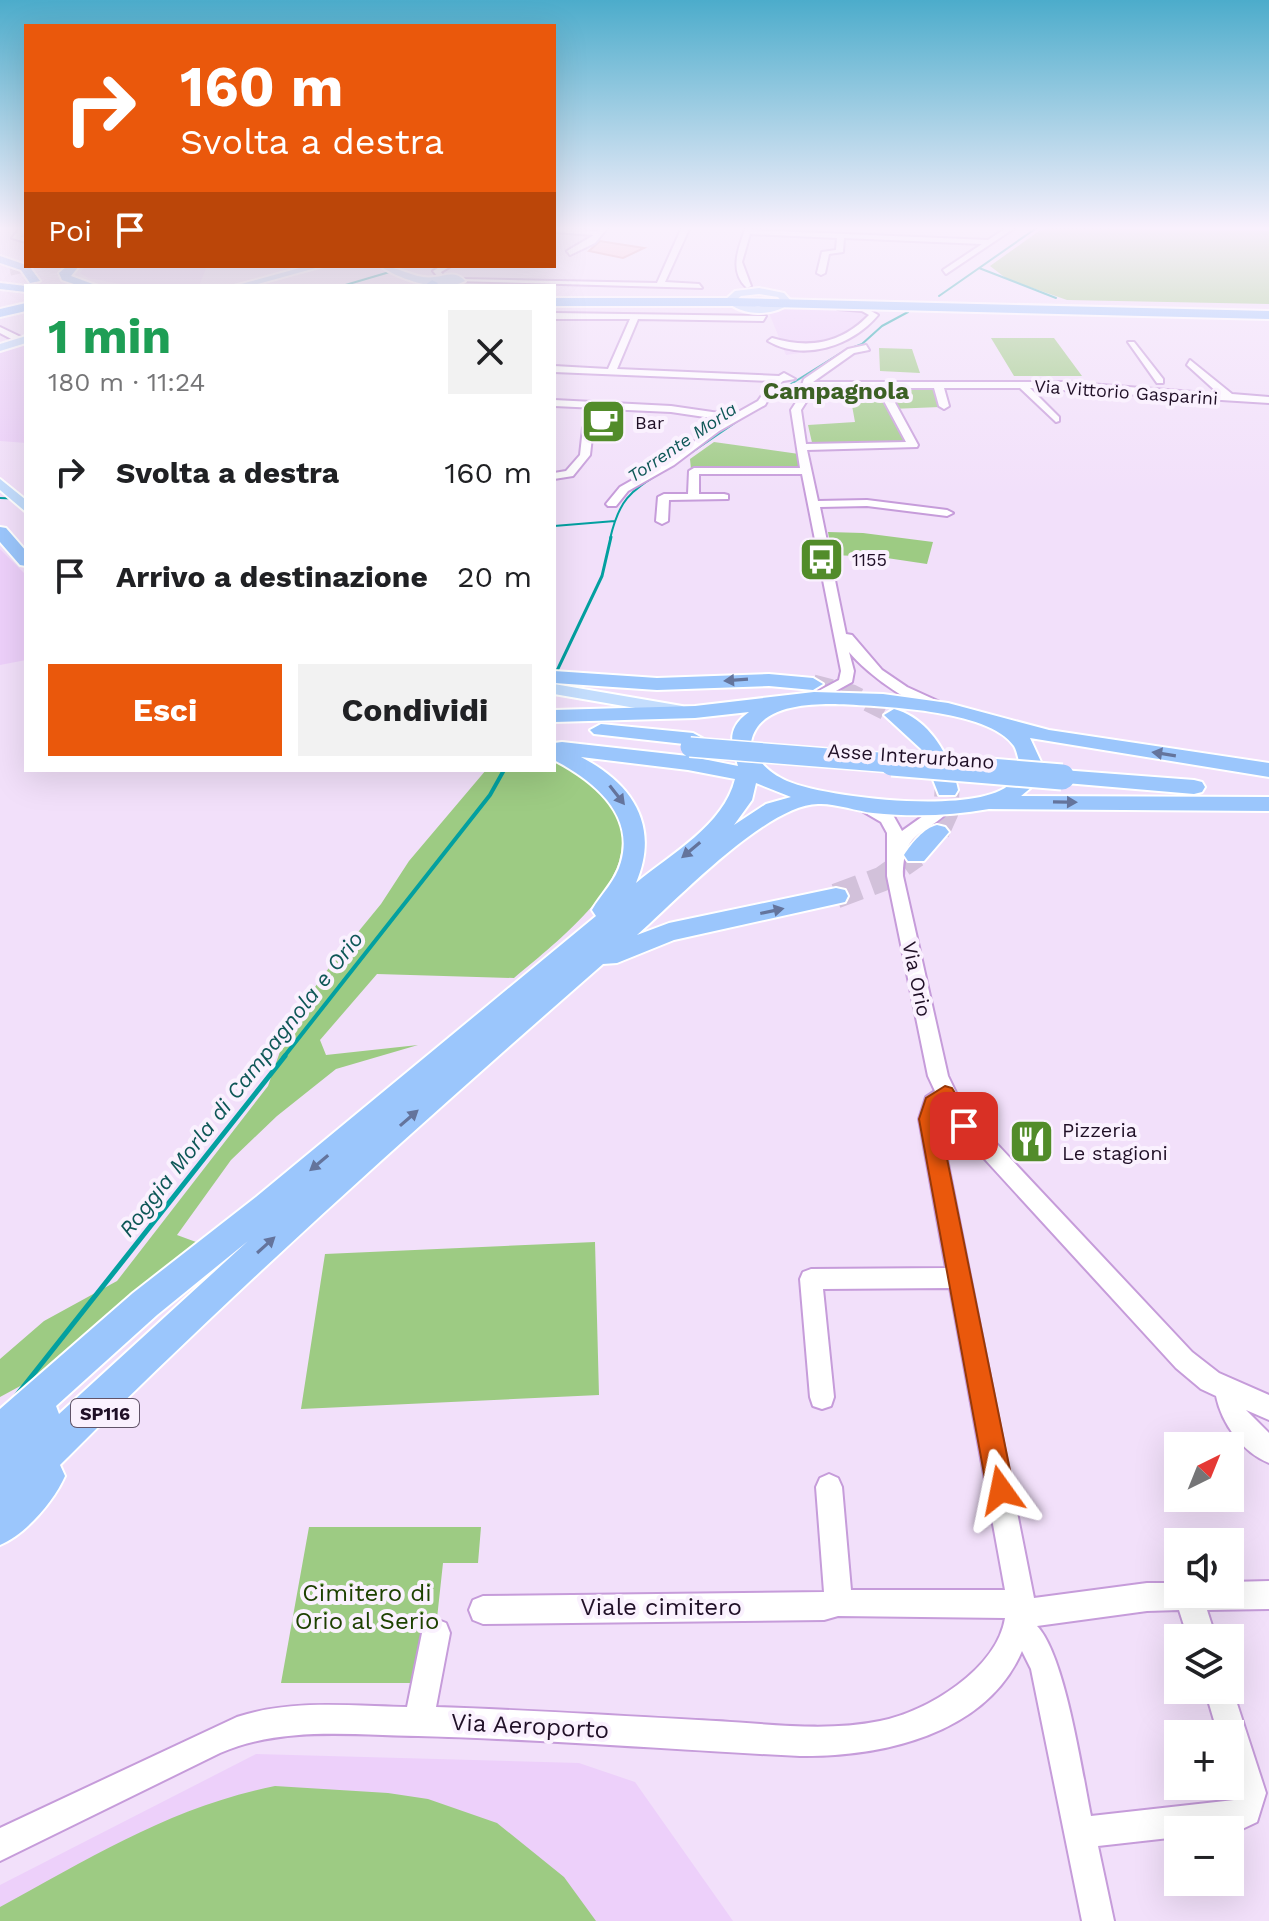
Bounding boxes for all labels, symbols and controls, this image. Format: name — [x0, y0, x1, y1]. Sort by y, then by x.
text: 160 m — [180, 54, 343, 120]
icon: right — [48, 56, 152, 160]
text: Svolta a destra — [180, 121, 444, 163]
icon: arrive — [108, 208, 152, 252]
text: Poi — [48, 213, 92, 248]
text: 1 min — [48, 308, 171, 365]
button: close — [448, 310, 532, 394]
text: 180 m · 11:24 — [48, 367, 205, 397]
street label: Via Vittorio Gasparini — [1033, 375, 1219, 409]
district label: Campagnola — [763, 377, 909, 405]
cafe icon: Bar — [580, 398, 628, 446]
water label: Torrente Morla — [624, 398, 740, 486]
place label: Bar — [635, 412, 664, 433]
icon: right — [48, 450, 92, 494]
text: Svolta a destra — [116, 455, 339, 490]
text: 160 m — [445, 455, 532, 490]
bus stop icon: 1155 — [797, 535, 845, 583]
place label: 1155 — [852, 549, 887, 570]
icon: arrive — [48, 554, 92, 598]
text: Arrivo a destinazione — [116, 559, 428, 594]
text: 20 m — [457, 559, 532, 594]
button: Esci — [48, 664, 282, 756]
button: Condividi — [298, 664, 532, 756]
one-way arrow — [723, 674, 748, 687]
street label: Asse Interurbano — [827, 738, 995, 774]
one-way arrow — [1151, 747, 1176, 760]
one-way arrow — [609, 785, 625, 805]
one-way arrow — [1053, 795, 1078, 808]
one-way arrow — [681, 841, 701, 858]
one-way arrow — [760, 904, 785, 917]
water label: Roggia Morla di Campagnola e Orio — [114, 926, 368, 1242]
street label: Via Orio — [897, 939, 937, 1019]
pin — [930, 1092, 998, 1160]
icon: arrive — [942, 1104, 986, 1148]
one-way arrow — [399, 1110, 419, 1127]
restaurant icon: Pizzeria Le stagioni — [1007, 1118, 1055, 1166]
place label: Pizzeria Le stagioni — [1062, 1118, 1168, 1165]
one-way arrow — [310, 1154, 330, 1171]
one-way arrow — [256, 1236, 276, 1254]
road number: SP116 — [71, 1399, 139, 1427]
north arrow — [1164, 1432, 1244, 1512]
map controls — [1164, 1432, 1244, 1896]
position arrow — [959, 1448, 1043, 1532]
button: sound — [1164, 1528, 1244, 1608]
park label: Cimitero di Orio al Serio — [295, 1579, 439, 1635]
street label: Viale cimitero — [580, 1593, 742, 1621]
button: layers — [1164, 1624, 1244, 1704]
street label: Via Aeroporto — [450, 1708, 610, 1744]
button: + — [1164, 1720, 1244, 1800]
button: − — [1164, 1816, 1244, 1896]

